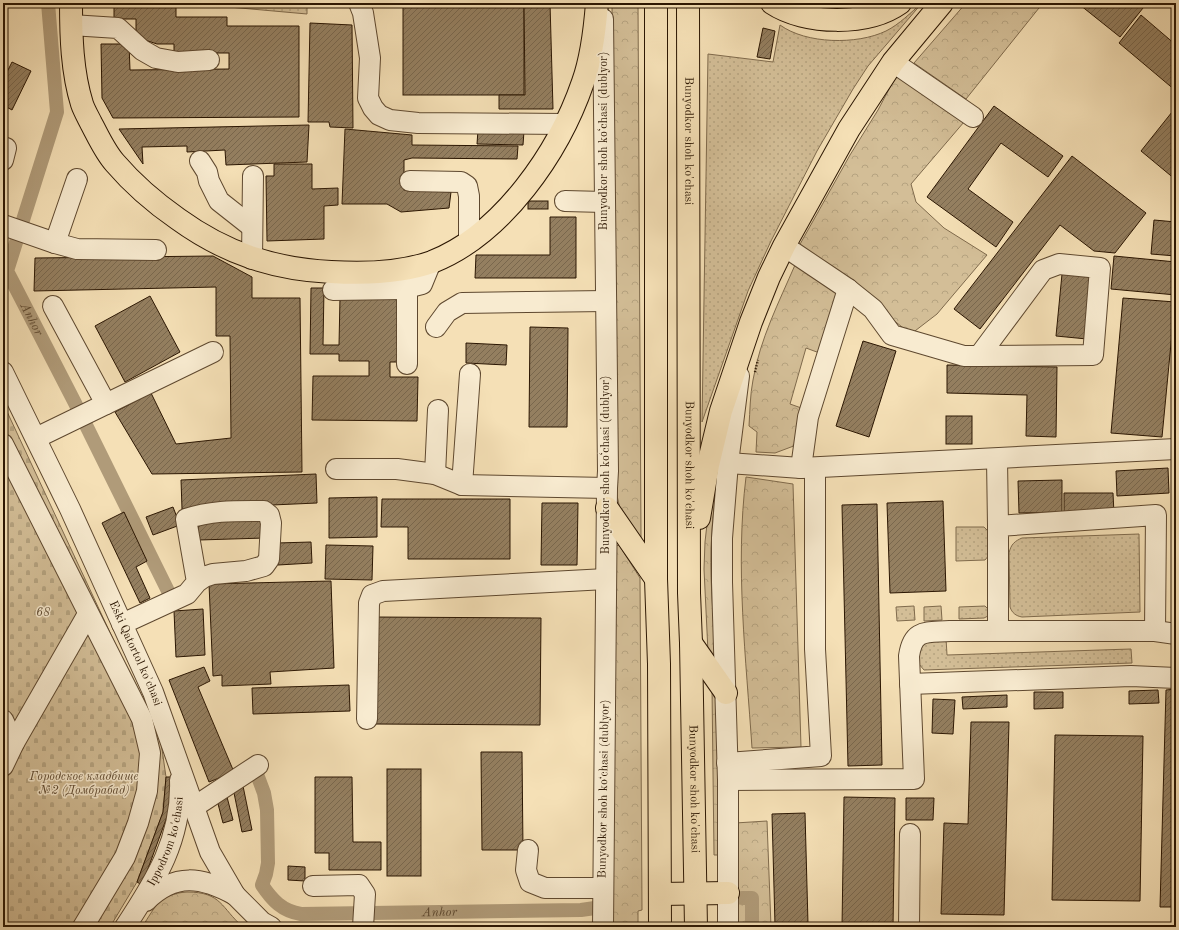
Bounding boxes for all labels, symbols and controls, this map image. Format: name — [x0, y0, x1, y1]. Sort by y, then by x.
street label: Bunyodkor shoh koʻchasi (dublyor) — [597, 52, 610, 230]
street label: Bunyodkor shoh ko'chasi — [682, 77, 694, 205]
water label: Anhor — [17, 299, 46, 338]
street label: Bunyodkor shoh koʻchasi (dublyor) — [599, 376, 612, 554]
street label: Bunyodkor shoh ko'chasi — [683, 401, 695, 529]
street label: Eski Qatortol ko'chasi — [106, 599, 164, 708]
park label: 68 — [36, 607, 50, 619]
street label: Bunyodkor shoh koʻchasi (dublyor) — [595, 699, 612, 879]
street label: Bunyodkor shoh ko'chasi — [686, 725, 701, 853]
park label: Городское кладбище №2 (Домбрабад) — [28, 770, 139, 797]
street label: Ippodrom ko'chasi — [146, 796, 186, 889]
water label: Anhor — [421, 905, 458, 919]

